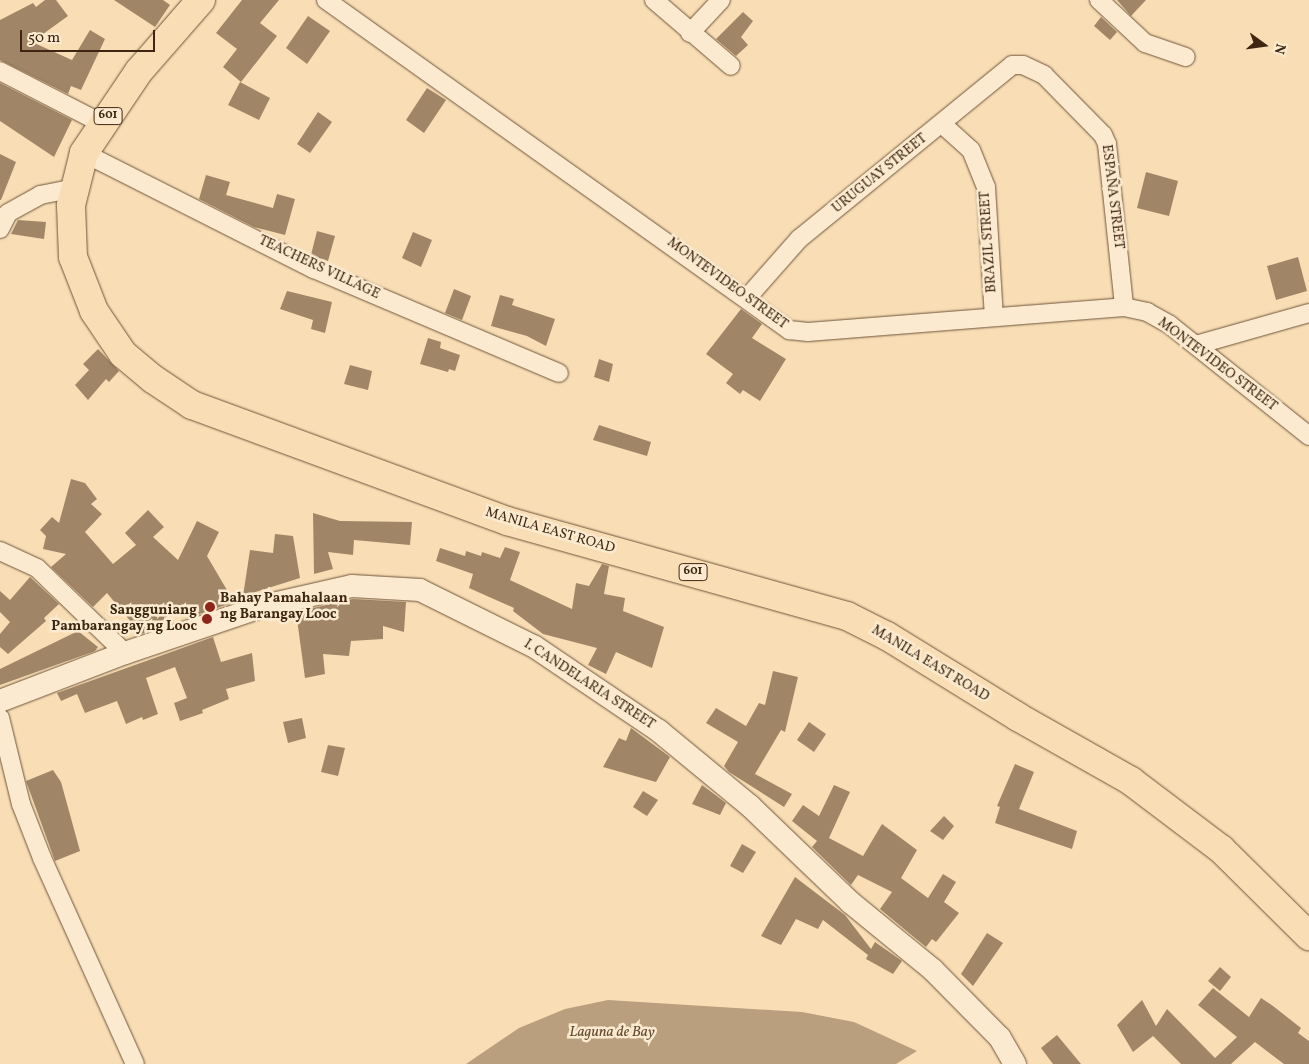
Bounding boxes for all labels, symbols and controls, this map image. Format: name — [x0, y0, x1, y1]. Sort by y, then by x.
scale bar — [22, 20, 158, 52]
north arrow — [1239, 20, 1289, 70]
text: 50 m — [28, 28, 60, 49]
text: N — [1269, 42, 1289, 56]
road number: 601 — [93, 106, 123, 125]
street label: URUGUAY STREET — [829, 131, 931, 217]
street label: ESPAÑA STREET — [1097, 144, 1127, 250]
street label: BRAZIL STREET — [977, 191, 1001, 293]
street label: TEACHERS VILLAGE — [255, 232, 383, 304]
street label: MONTEVIDEO STREET — [663, 235, 791, 333]
street label: MONTEVIDEO STREET — [1154, 315, 1280, 415]
street label: MANILA EAST ROAD — [483, 504, 617, 558]
road number: 601 — [678, 562, 708, 582]
place label: Bahay Pamahalaan ng Barangay Looc — [220, 591, 348, 624]
marker: Bahay Pamahalaan ng Barangay Looc — [204, 601, 216, 613]
place label: Sangguniang Pambarangay ng Looc — [51, 603, 197, 636]
marker: Sangguniang Pambarangay ng Looc — [201, 613, 213, 625]
street label: MANILA EAST ROAD — [868, 622, 992, 706]
street label: I. CANDELARIA STREET — [520, 636, 658, 734]
water label: Laguna de Bay — [569, 1024, 655, 1042]

